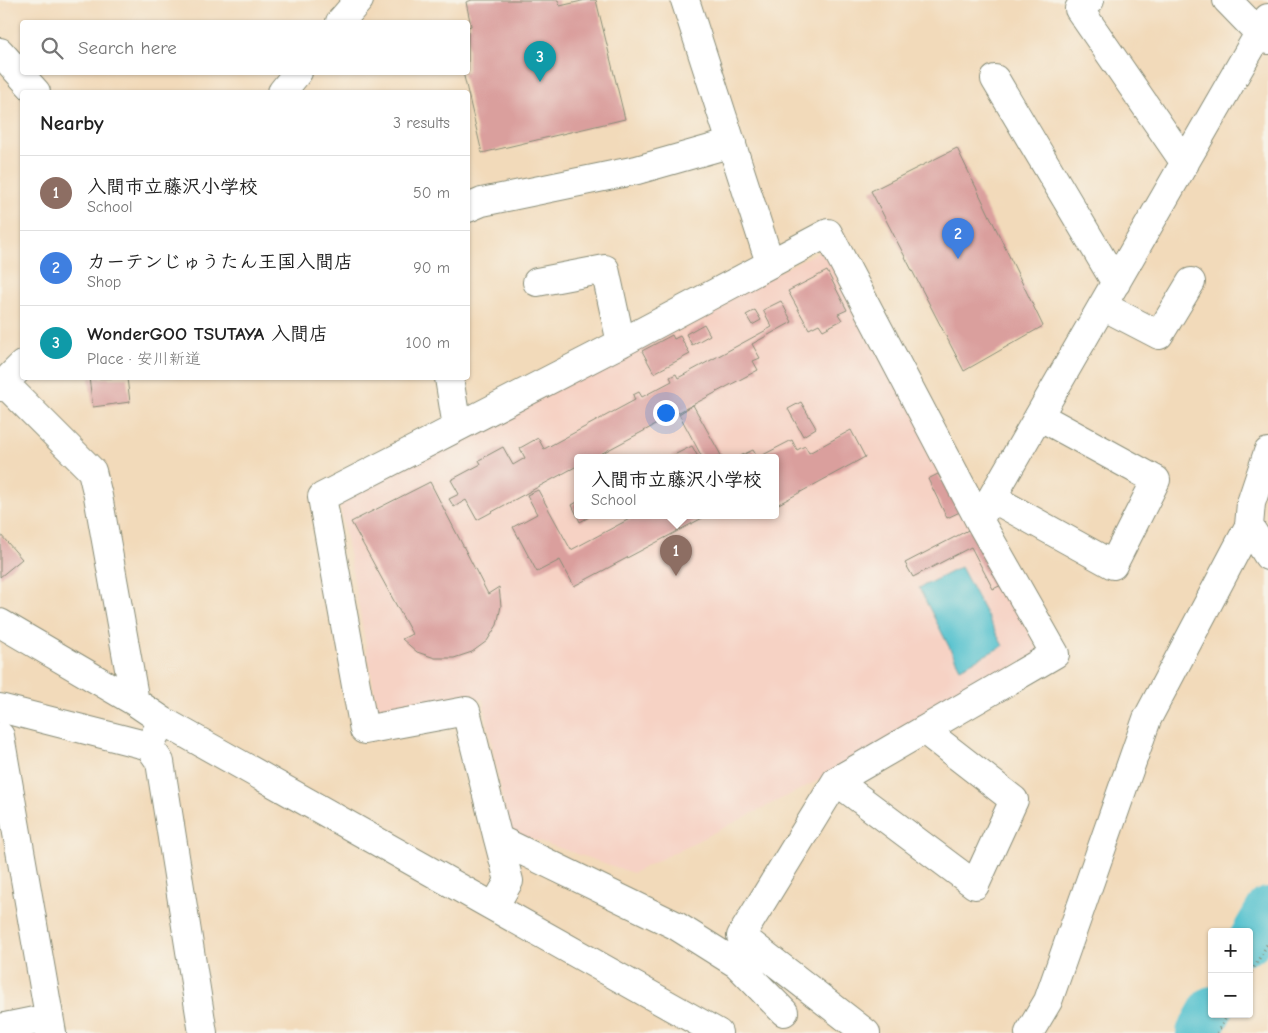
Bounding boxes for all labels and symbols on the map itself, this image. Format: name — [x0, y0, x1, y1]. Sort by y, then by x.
pin: 3 — [524, 41, 556, 82]
pin: 2 — [942, 218, 974, 259]
your location — [653, 400, 679, 426]
pin: 1 — [660, 535, 692, 576]

